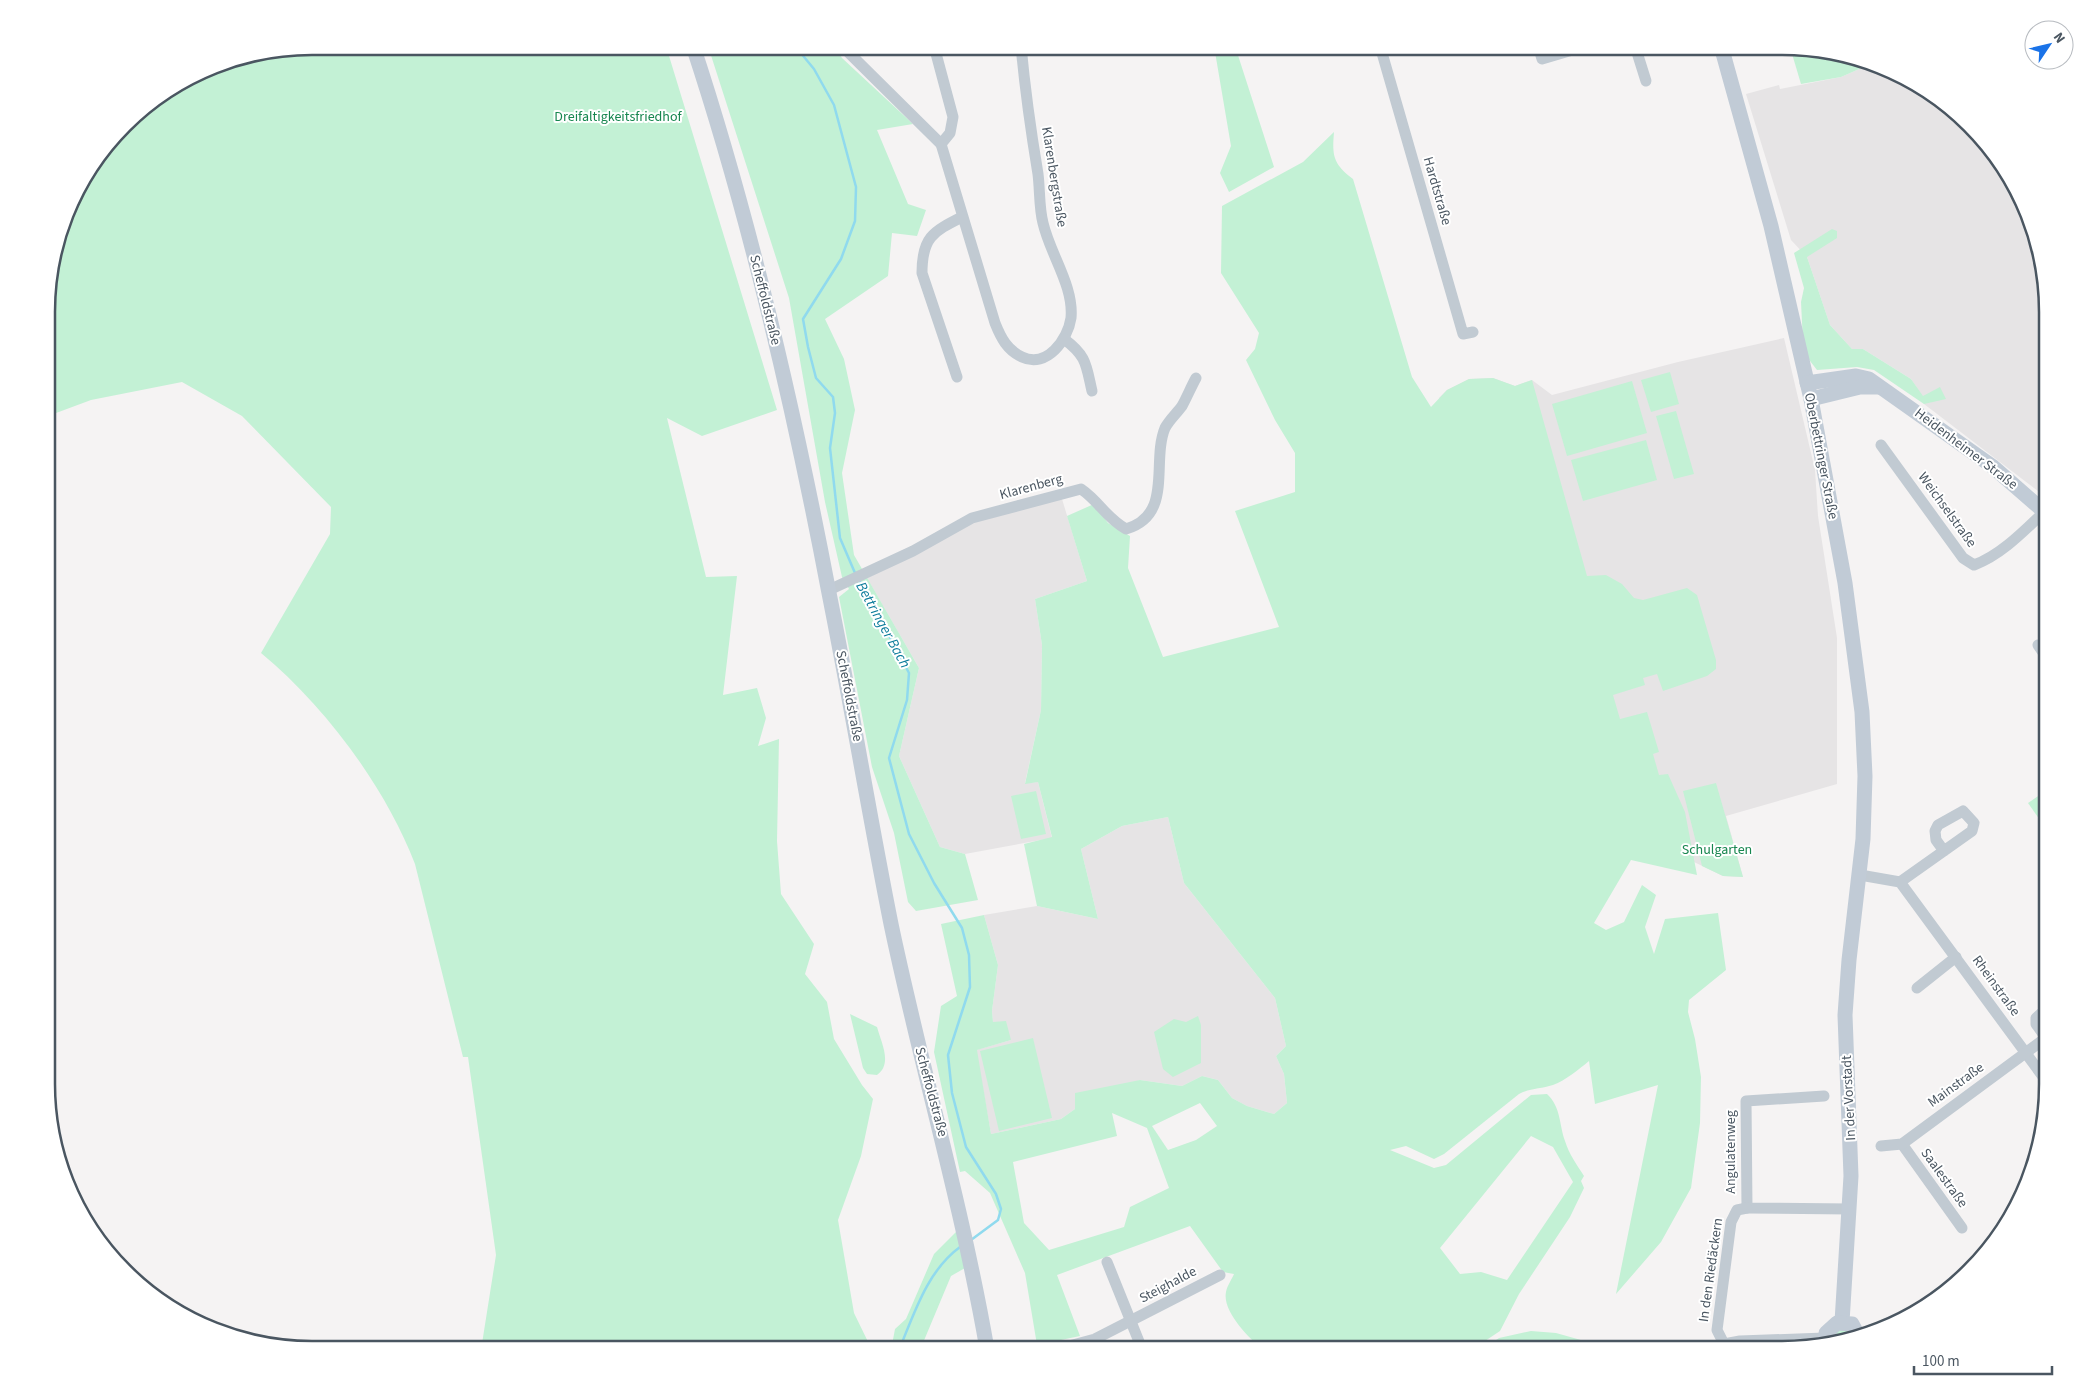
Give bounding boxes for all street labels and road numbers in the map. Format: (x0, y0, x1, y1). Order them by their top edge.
street label: Klarenbergstraße (1036, 125, 1072, 229)
street label: Hardtstraße (1418, 155, 1456, 228)
street label: Scheffoldstraße (744, 253, 786, 347)
street label: Oberbettringer Straße (1799, 391, 1843, 521)
street label: Heidenheimer Straße (1910, 404, 2022, 494)
street label: Weichselstraße (1913, 468, 1981, 552)
street label: Klarenberg (997, 469, 1065, 505)
street label: Scheffoldstraße (830, 649, 868, 743)
street label: Rheinstraße (1967, 952, 2025, 1020)
street label: Scheffoldstraße (909, 1045, 953, 1139)
street label: In der Vorstadt (1837, 1055, 1861, 1141)
street label: Mainstraße (1924, 1058, 1988, 1112)
street label: Angulatenweg (1721, 1110, 1741, 1194)
street label: Saalestraße (1916, 1144, 1972, 1212)
street label: In den Riedäckern (1694, 1217, 1728, 1323)
street label: Steighalde (1136, 1262, 1200, 1308)

